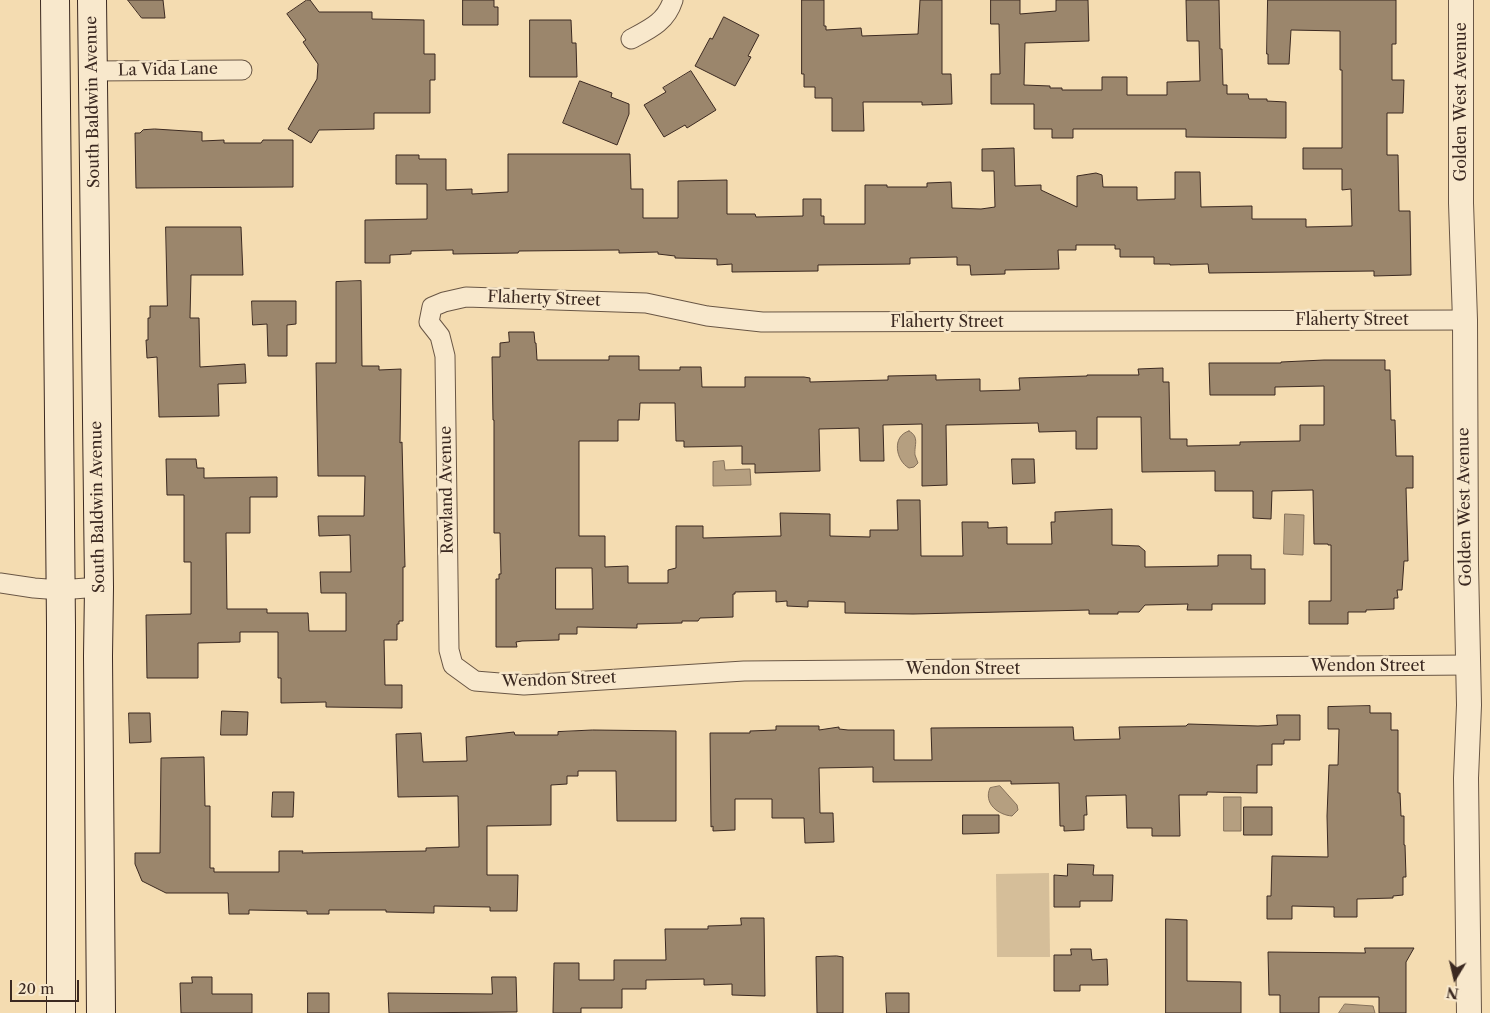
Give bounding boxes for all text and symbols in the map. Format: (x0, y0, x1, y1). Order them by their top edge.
street label: South Baldwin Avenue (82, 16, 104, 188)
street label: Golden West Avenue (1451, 22, 1471, 182)
street label: La Vida Lane (118, 60, 218, 80)
street label: Flaherty Street (487, 287, 601, 311)
street label: Flaherty Street (1295, 310, 1409, 330)
street label: Flaherty Street (890, 312, 1004, 332)
street label: South Baldwin Avenue (87, 421, 109, 593)
street label: Rowland Avenue (436, 426, 458, 554)
street label: Golden West Avenue (1454, 427, 1476, 587)
street label: Wendon Street (1311, 656, 1425, 676)
street label: Wendon Street (906, 659, 1020, 679)
street label: Wendon Street (502, 668, 616, 692)
north arrow (1430, 953, 1480, 1003)
scale bar (12, 970, 81, 1002)
text: 20 m (18, 979, 54, 998)
text: N (1445, 983, 1460, 1003)

